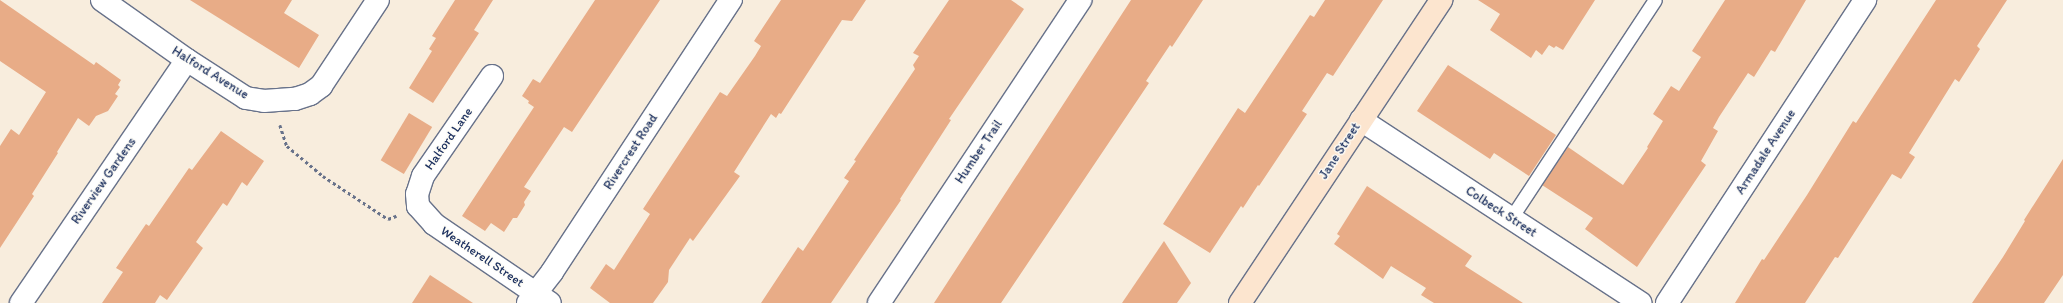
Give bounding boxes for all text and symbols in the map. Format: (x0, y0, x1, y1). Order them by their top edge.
street label: Halford Avenue (169, 43, 251, 103)
street label: Halford Lane (422, 105, 476, 173)
street label: Armadale Avenue (1733, 107, 1799, 197)
street label: Rivercrest Road (601, 111, 661, 193)
street label: Humber Trail (952, 117, 1006, 187)
street label: Jane Street (1316, 120, 1364, 182)
street label: Riverview Gardens (68, 134, 140, 228)
street label: Colbeck Street (1462, 183, 1540, 241)
street label: Weatherell Street (437, 223, 527, 291)

